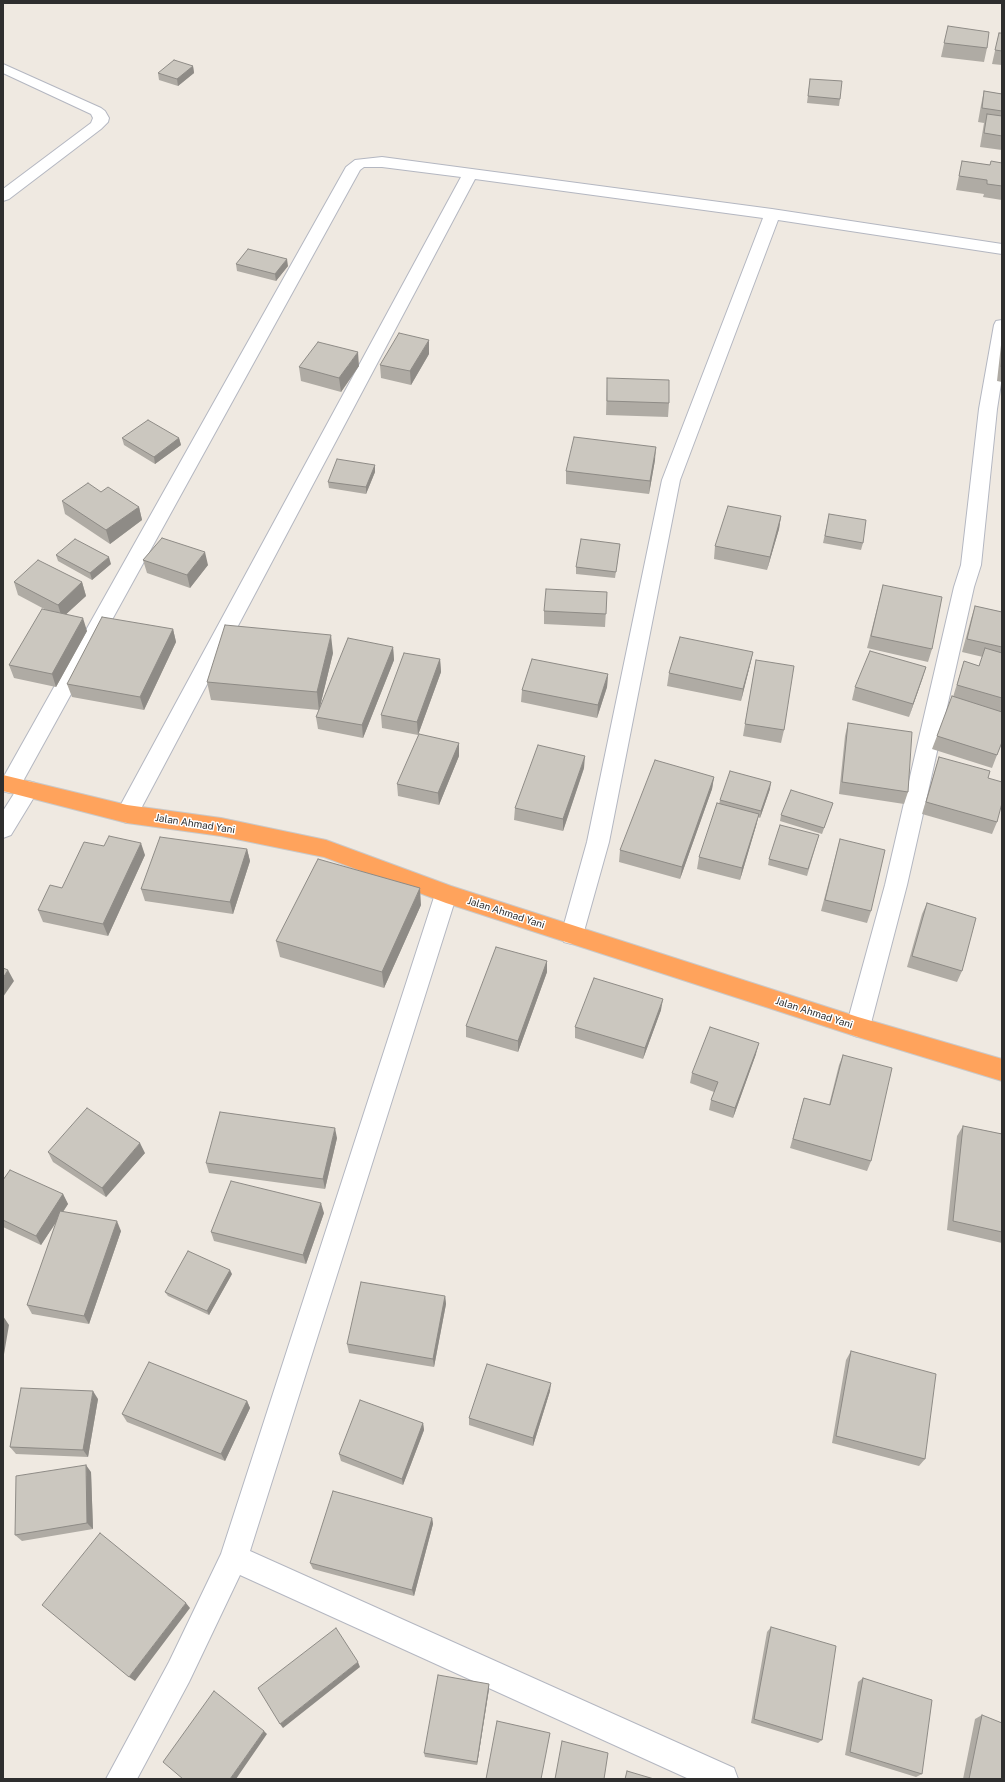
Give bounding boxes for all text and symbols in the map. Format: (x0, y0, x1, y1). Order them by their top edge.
street label: Jalan Ahmad Yani (154, 812, 236, 836)
street label: Jalan Ahmad Yani (466, 895, 546, 931)
street label: Jalan Ahmad Yani (774, 995, 854, 1031)

